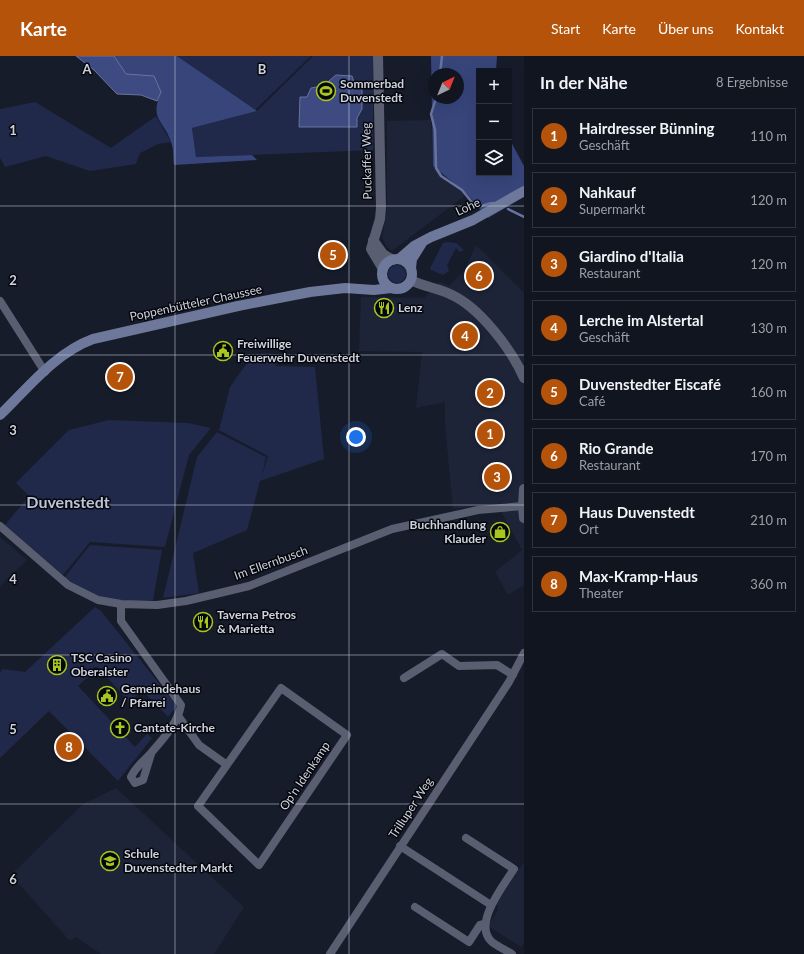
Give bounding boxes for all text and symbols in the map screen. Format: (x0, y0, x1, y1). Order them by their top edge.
text: Karte (20, 17, 67, 40)
text: Start (551, 20, 580, 37)
text: Karte (602, 20, 636, 37)
text: Über uns (658, 20, 713, 37)
text: Kontakt (735, 20, 784, 37)
text: A (81, 61, 92, 77)
text: B (258, 61, 267, 77)
north arrow (428, 68, 464, 104)
map controls (476, 68, 512, 176)
button: + (476, 68, 512, 104)
text: In der Nähe (540, 72, 628, 93)
text: 8 Ergebnisse (716, 74, 788, 90)
place label: Sommerbad Duvenstedt (340, 76, 404, 105)
sports icon: Sommerbad Duvenstedt (315, 80, 337, 102)
button: − (476, 104, 512, 140)
text: Hairdresser Bünning (579, 119, 715, 137)
text: 1 (9, 122, 17, 138)
street label: Puckaffer Weg (358, 122, 375, 200)
text: 1 (550, 128, 558, 144)
text: 110 m (750, 128, 787, 144)
text: Geschäft (579, 137, 630, 153)
button: layers (476, 140, 512, 176)
text: Nahkauf (579, 183, 636, 201)
text: 2 (550, 192, 558, 208)
text: 120 m (750, 192, 787, 208)
street label: Lohe (453, 194, 483, 219)
text: Supermarkt (579, 201, 645, 217)
pin: 5 (320, 240, 346, 270)
text: Giardino d'Italia (579, 247, 684, 265)
text: 3 (550, 256, 558, 272)
text: 120 m (750, 256, 787, 272)
pin: 6 (466, 261, 492, 291)
text: Restaurant (579, 265, 641, 281)
text: 2 (9, 272, 17, 288)
street label: Poppenbütteler Chaussee (128, 281, 263, 324)
restaurant icon: Lenz (373, 297, 395, 319)
place label: Lenz (398, 300, 423, 315)
text: Lerche im Alstertal (579, 311, 703, 329)
text: 4 (550, 320, 558, 336)
text: 130 m (750, 320, 787, 336)
pin: 4 (452, 321, 478, 351)
text: Geschäft (579, 329, 630, 345)
place label: Freiwillige Feuerwehr Duvenstedt (237, 336, 360, 365)
public building icon: Freiwillige Feuerwehr Duvenstedt (212, 340, 234, 362)
pin: 7 (107, 362, 133, 392)
text: Duvenstedter Eiscafé (579, 375, 721, 393)
pin: 2 (477, 378, 503, 408)
text: 5 (550, 384, 558, 400)
text: 160 m (750, 384, 787, 400)
text: Café (579, 393, 605, 409)
pin: 1 (477, 419, 503, 449)
text: 3 (9, 422, 17, 438)
your location (346, 427, 366, 447)
text: Rio Grande (579, 439, 653, 457)
text: 6 (550, 448, 558, 464)
text: 170 m (750, 448, 787, 464)
text: Restaurant (579, 457, 641, 473)
pin: 3 (484, 462, 510, 492)
district label: Duvenstedt (26, 492, 110, 511)
text: Haus Duvenstedt (579, 503, 695, 521)
text: 7 (550, 512, 558, 528)
text: 210 m (750, 512, 787, 528)
place label: Buchhandlung Klauder (410, 517, 487, 546)
shop icon: Buchhandlung Klauder (489, 521, 511, 543)
text: Ort (579, 521, 599, 537)
street label: Im Ellernbusch (232, 542, 310, 583)
text: Max-Kramp-Haus (579, 567, 698, 585)
text: 4 (9, 571, 17, 587)
text: 8 (550, 576, 558, 592)
text: 360 m (750, 576, 787, 592)
text: Theater (579, 585, 623, 601)
place label: Taverna Petros & Marietta (217, 607, 296, 636)
restaurant icon: Taverna Petros & Marietta (192, 611, 214, 633)
place label: TSC Casino Oberalster (71, 650, 132, 679)
building icon: TSC Casino Oberalster (46, 654, 68, 676)
place label: Gemeindehaus / Pfarrei (121, 681, 200, 710)
public building icon: Gemeindehaus / Pfarrei (96, 685, 118, 707)
church icon: Cantate-Kirche (109, 717, 131, 739)
place label: Cantate-Kirche (134, 720, 216, 735)
text: 5 (9, 721, 17, 737)
pin: 8 (56, 732, 82, 762)
street label: Op'n Idenkamp (276, 738, 333, 813)
street label: Trilluper Weg (385, 774, 436, 841)
place label: Schule Duvenstedter Markt (124, 846, 233, 875)
school or university icon: Schule Duvenstedter Markt (99, 850, 121, 872)
text: 6 (9, 871, 17, 887)

